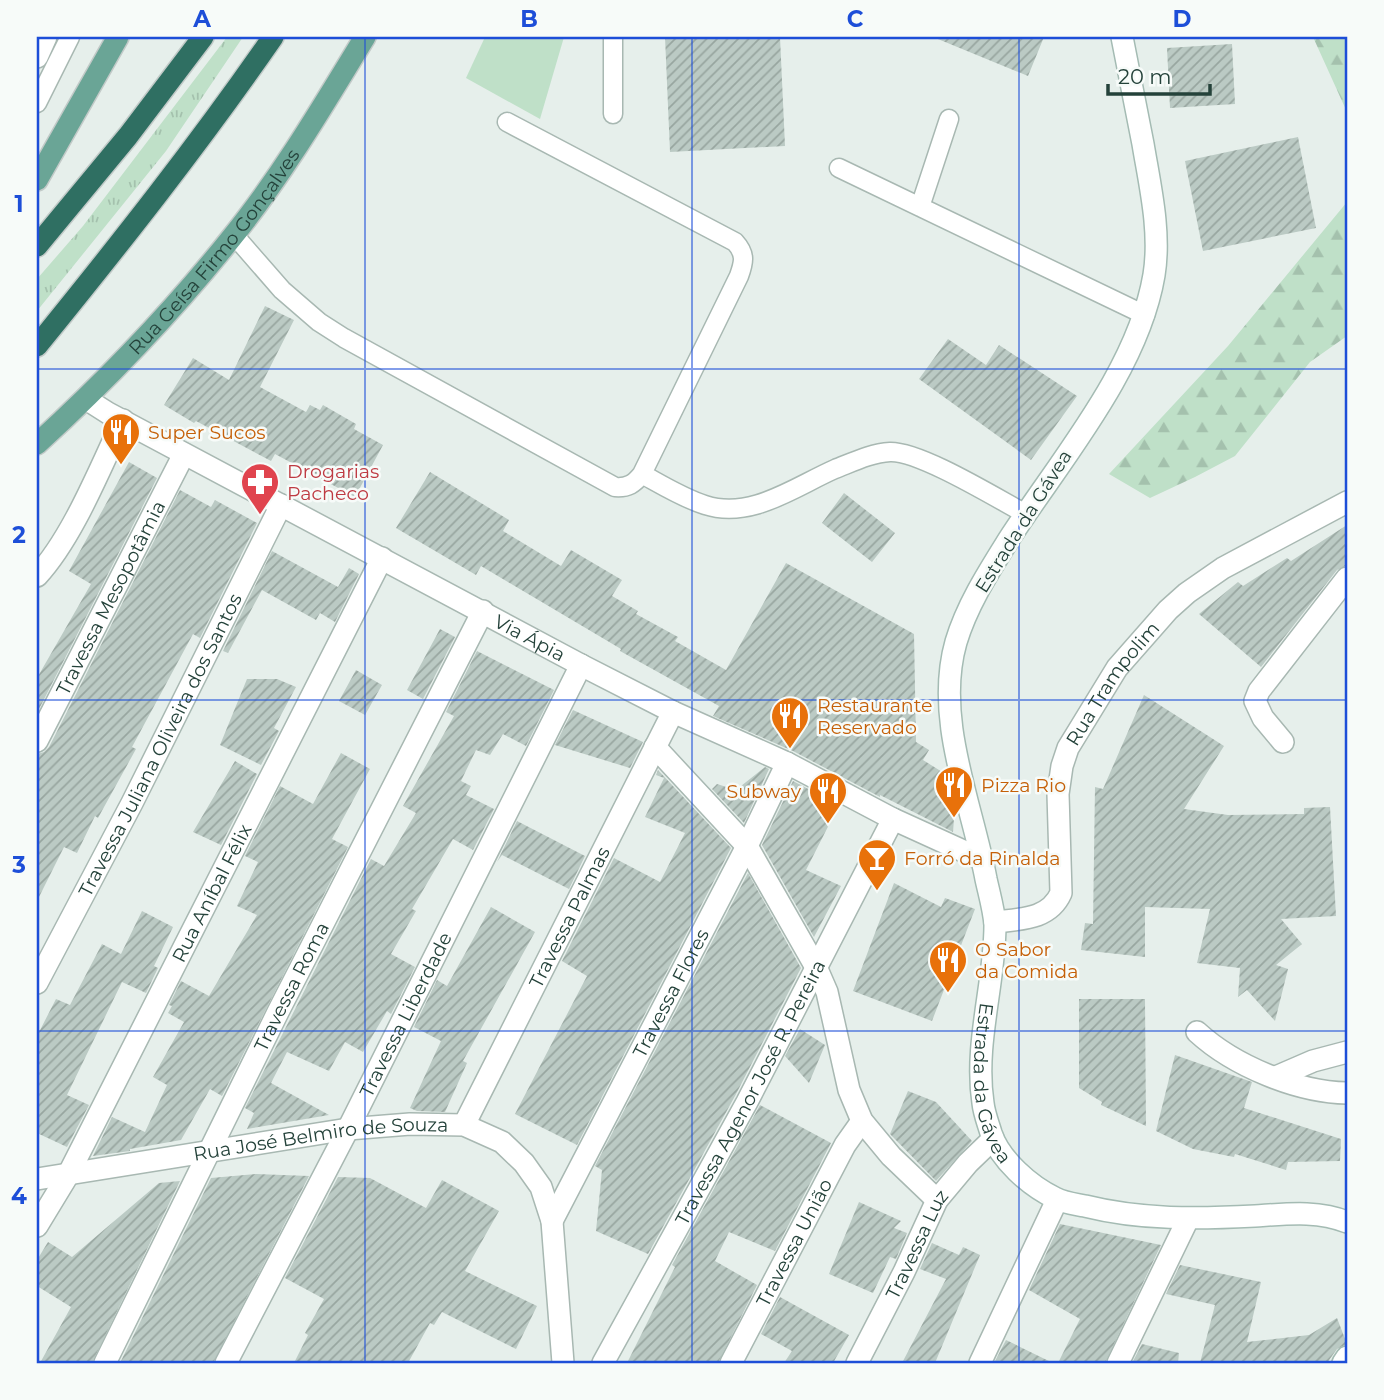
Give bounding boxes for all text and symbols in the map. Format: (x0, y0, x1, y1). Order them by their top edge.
text: A (192, 5, 211, 33)
text: B (520, 5, 538, 33)
text: C (847, 5, 864, 33)
text: D (1173, 5, 1192, 33)
scale bar (1108, 52, 1209, 96)
text: 20 m (1118, 64, 1172, 89)
street label: Rua Geísa Firmo Gonçalves (124, 145, 304, 360)
text: 1 (14, 190, 24, 218)
restaurant icon: Super Sucos (100, 411, 142, 466)
place label: Super Sucos (148, 421, 266, 444)
street label: Estrada da Gávea (970, 446, 1077, 597)
place label: Drogarias Pacheco (287, 460, 379, 505)
pharmacy icon: Drogarias Pacheco (239, 461, 281, 516)
street label: Travessa Mesopotâmia (51, 497, 170, 699)
text: 2 (12, 521, 26, 549)
street label: Travessa Juliana Oliveira dos Santos (74, 590, 247, 901)
street label: Via Ápia (490, 610, 569, 666)
street label: Rua Trampolim (1061, 617, 1164, 750)
place label: Restaurante Reservado (817, 694, 933, 739)
restaurant icon: Restaurante Reservado (769, 695, 811, 750)
restaurant icon: Pizza Rio (933, 764, 975, 819)
restaurant icon: Subway (807, 770, 849, 825)
place label: Pizza Rio (981, 774, 1066, 797)
place label: Subway (726, 780, 802, 803)
street label: Rua Aníbal Félix (167, 820, 257, 966)
bar icon: Forró da Rinalda (856, 837, 898, 892)
street label: Travessa Palmas (524, 843, 615, 992)
place label: Forró da Rinalda (904, 847, 1061, 870)
text: 3 (11, 851, 26, 879)
street label: Travessa Roma (249, 918, 334, 1055)
street label: Travessa Flores (628, 925, 714, 1062)
street label: Travessa Liberdade (355, 929, 457, 1101)
place label: O Sabor da Comida (975, 938, 1078, 983)
restaurant icon: O Sabor da Comida (927, 939, 969, 994)
street label: Travessa Agenor José R. Pereira (670, 956, 830, 1229)
street label: Estrada da Gávea (969, 1001, 1016, 1168)
street label: Rua José Belmiro de Souza (192, 1113, 449, 1166)
street label: Travessa União (752, 1175, 837, 1311)
text: 4 (11, 1182, 27, 1210)
street label: Travessa Luz (881, 1185, 953, 1303)

